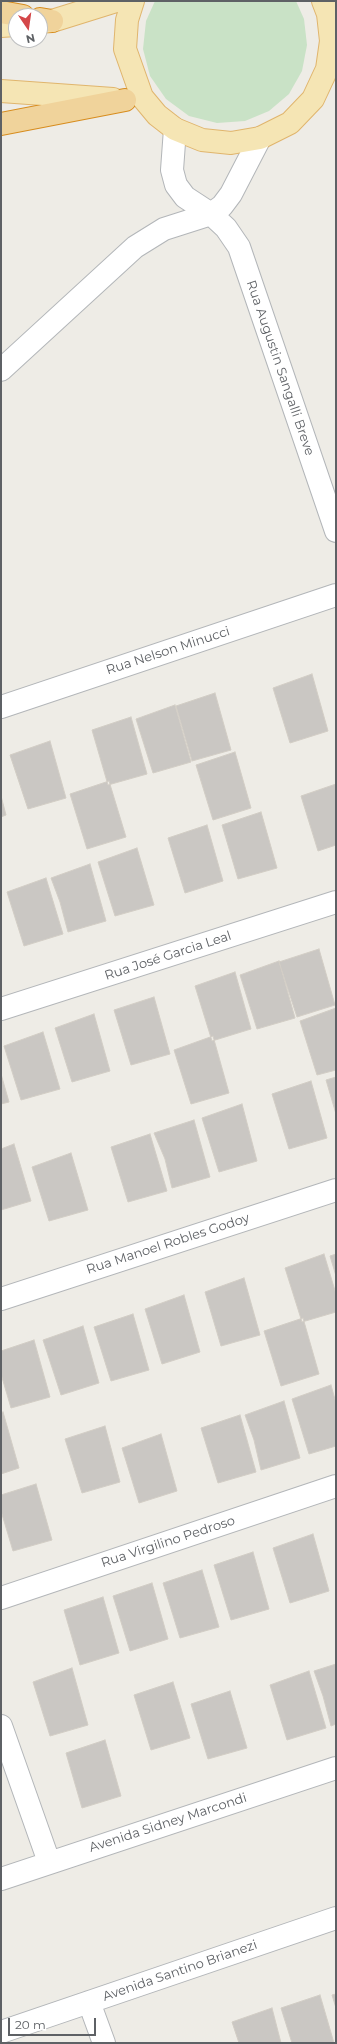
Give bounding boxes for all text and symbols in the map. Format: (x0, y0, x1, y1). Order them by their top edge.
north arrow (8, 8, 48, 48)
text: N (25, 31, 36, 47)
street label: Rua Augustin Sangalli Breve (243, 278, 317, 458)
street label: Rua Nelson Minucci (104, 624, 232, 678)
street label: Rua José Garcia Leal (103, 928, 233, 984)
street label: Rua Manoel Robles Godoy (85, 1210, 251, 1278)
street label: Rua Virgilino Pedroso (99, 1513, 237, 1571)
street label: Avenida Sidney Marcondi (87, 1790, 249, 1856)
street label: Avenida Santino Brianezi (101, 1937, 259, 2005)
scale bar (10, 2010, 98, 2036)
text: 20 m (15, 2017, 46, 2032)

